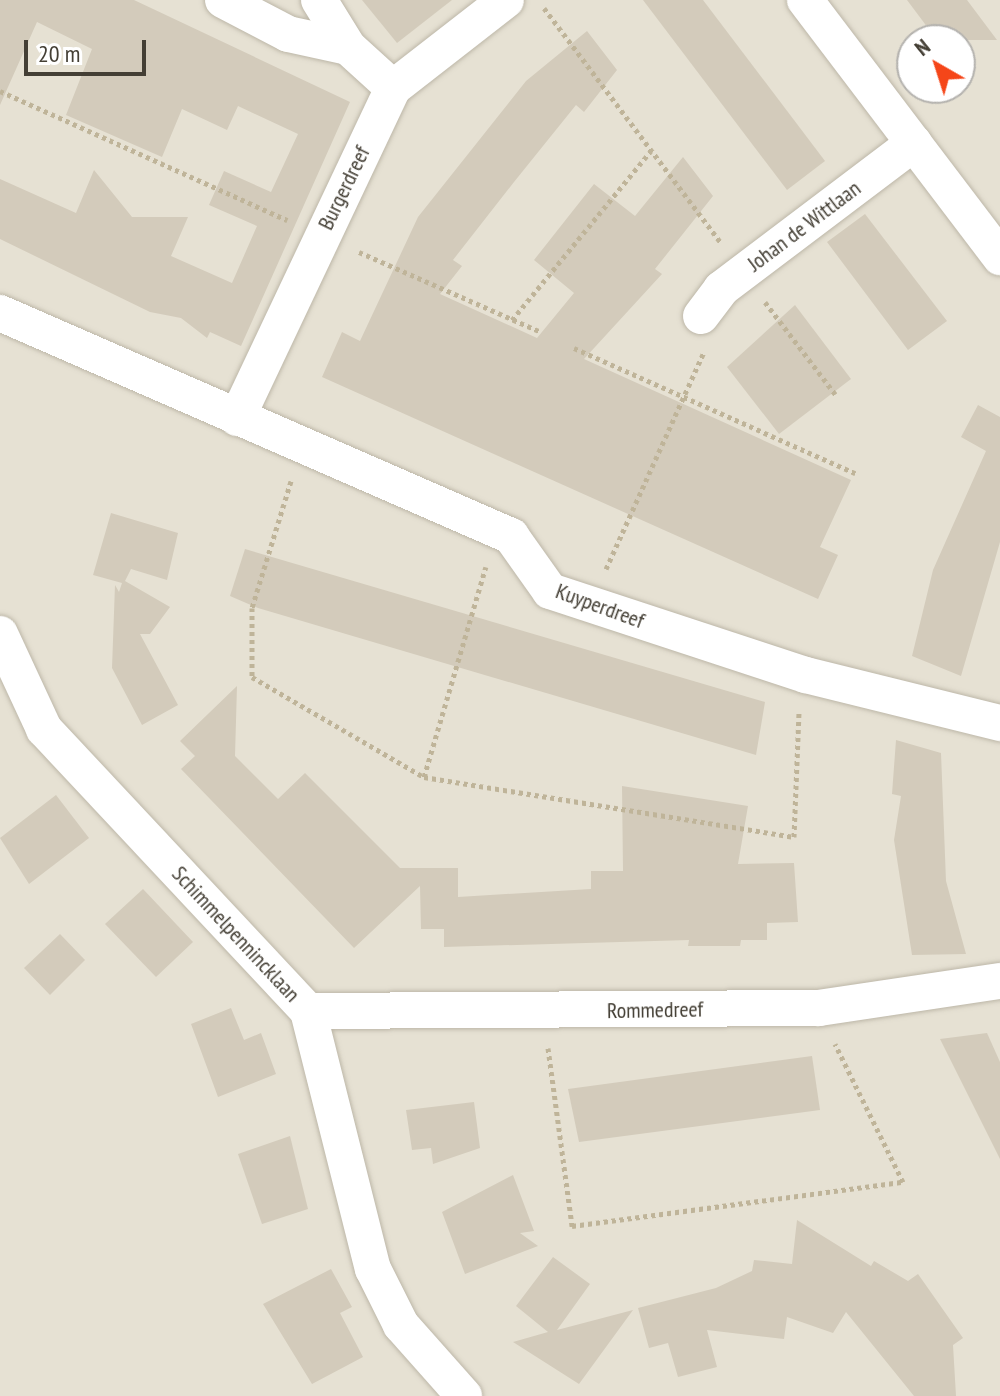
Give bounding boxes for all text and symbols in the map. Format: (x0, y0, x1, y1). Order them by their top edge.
scale bar (28, 24, 150, 74)
north arrow (896, 24, 976, 104)
text: N (909, 32, 936, 62)
text: 20 m (38, 38, 80, 69)
street label: Burgerdreef (312, 142, 376, 234)
street label: Johan de Wittlaan (742, 175, 866, 277)
street label: Kuyperdreef (552, 578, 648, 634)
street label: Schimmelpennincklaan (166, 861, 306, 1007)
street label: Rommedreef (607, 996, 703, 1024)

